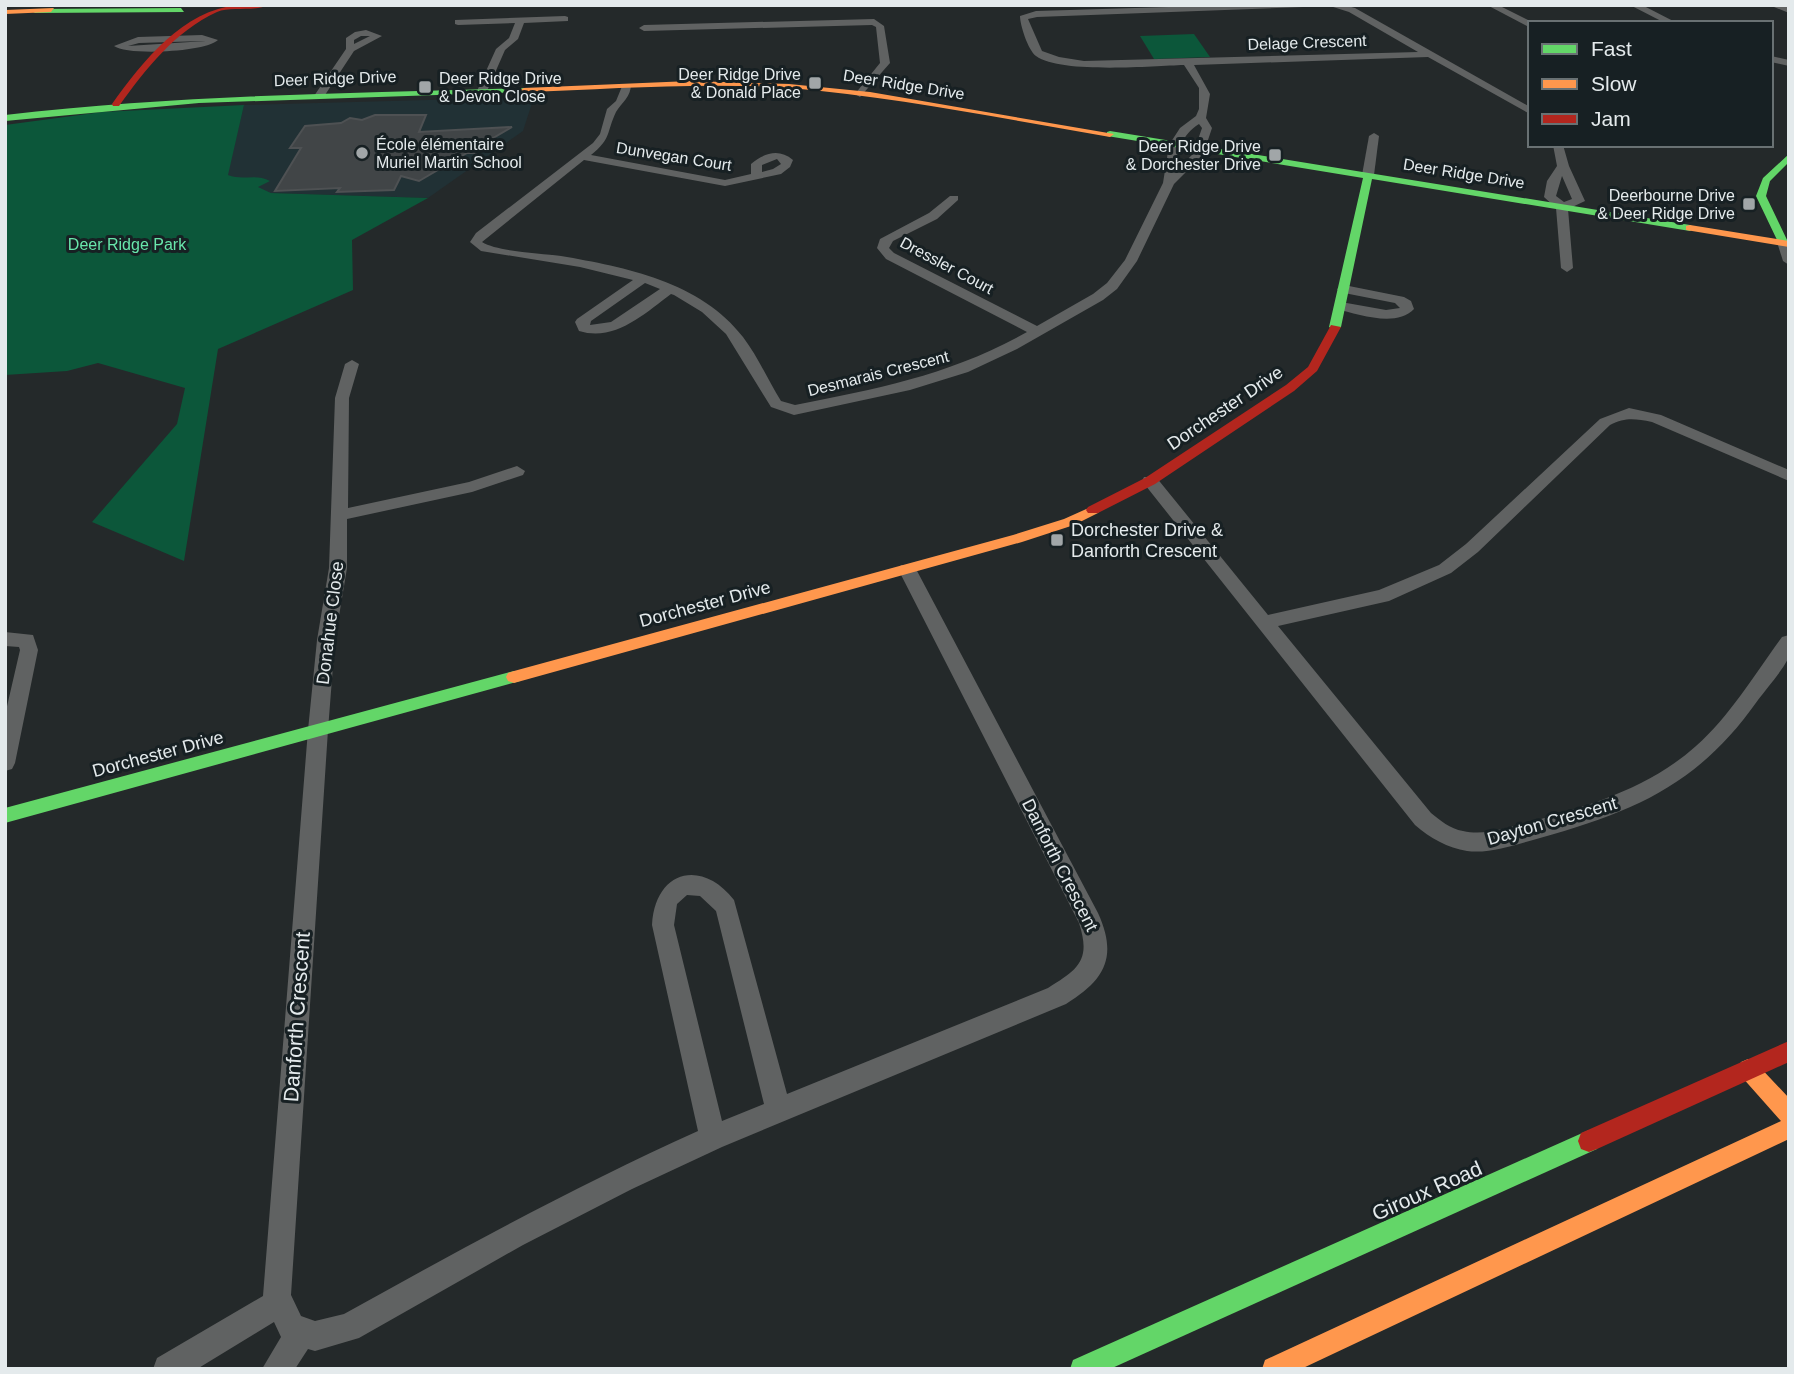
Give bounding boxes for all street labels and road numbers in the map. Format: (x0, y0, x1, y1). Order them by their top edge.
street label: Delage Crescent (1247, 32, 1367, 53)
street label: Deer Ridge Drive (842, 66, 966, 103)
street label: Deer Ridge Drive (273, 68, 397, 89)
street label: Dunvegan Court (615, 139, 733, 174)
street label: Deer Ridge Drive (1402, 155, 1526, 192)
street label: Dressler Court (897, 234, 997, 297)
street label: Desmarais Crescent (806, 348, 951, 399)
street label: Dorchester Drive (1163, 362, 1287, 454)
street label: Donahue Close (313, 560, 347, 686)
street label: Dorchester Drive (637, 577, 773, 631)
street label: Dorchester Drive (90, 727, 226, 781)
street label: Dayton Crescent (1485, 793, 1619, 849)
street label: Danforth Crescent (1018, 795, 1102, 935)
street label: Danforth Crescent (279, 931, 314, 1103)
street label: Giroux Road (1368, 1156, 1485, 1225)

